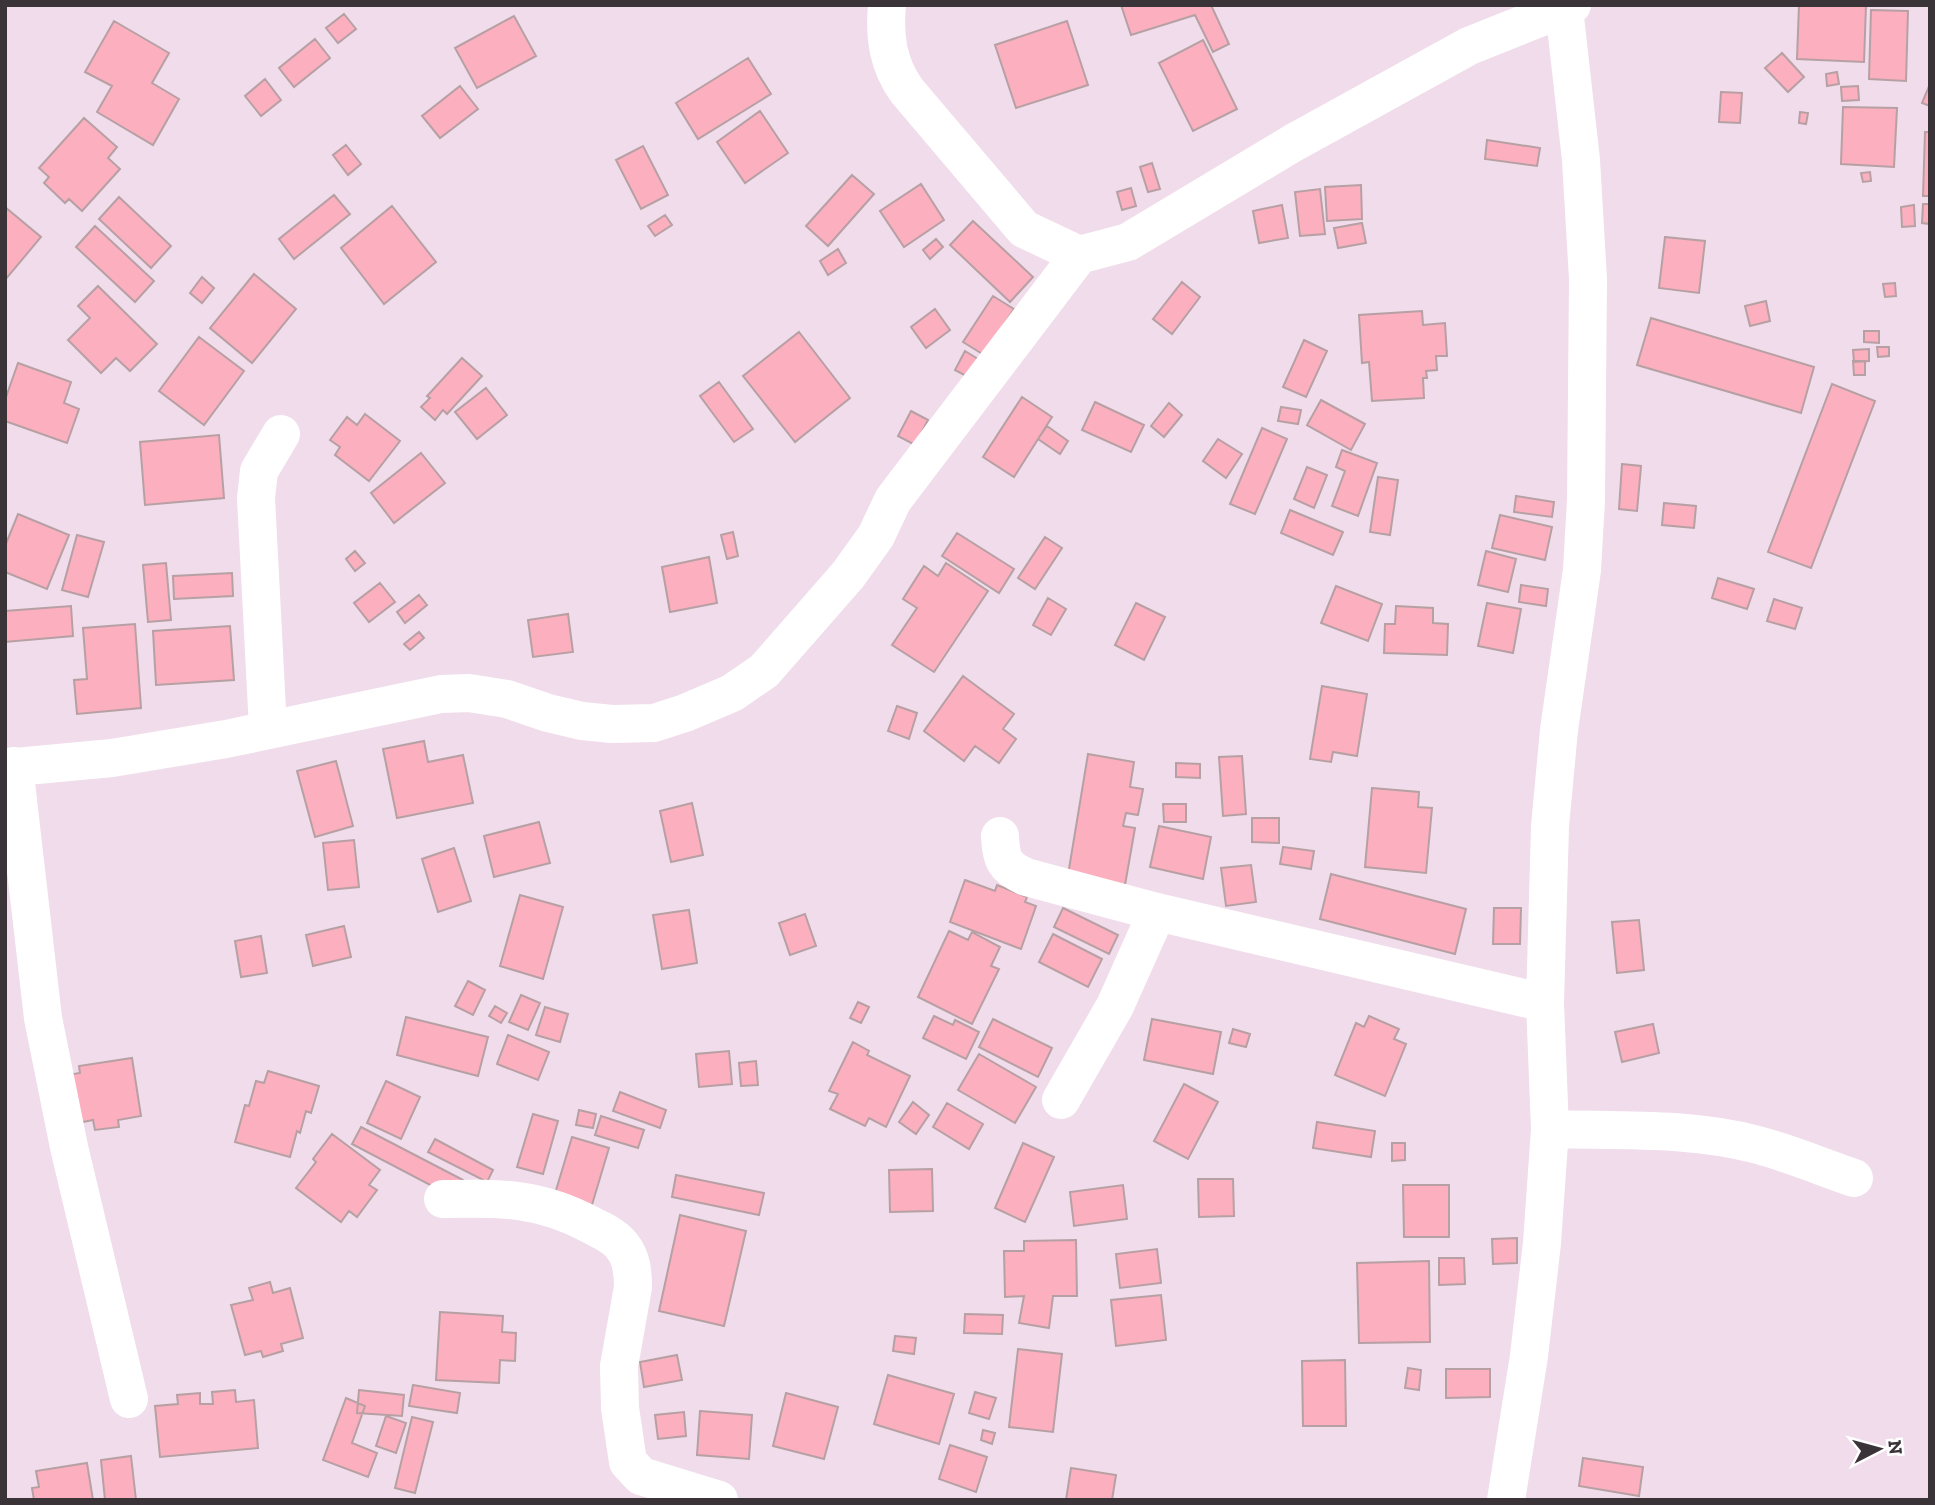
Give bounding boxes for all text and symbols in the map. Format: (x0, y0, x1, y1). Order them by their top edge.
north arrow (1844, 1414, 1914, 1484)
text: N (1883, 1439, 1908, 1456)

